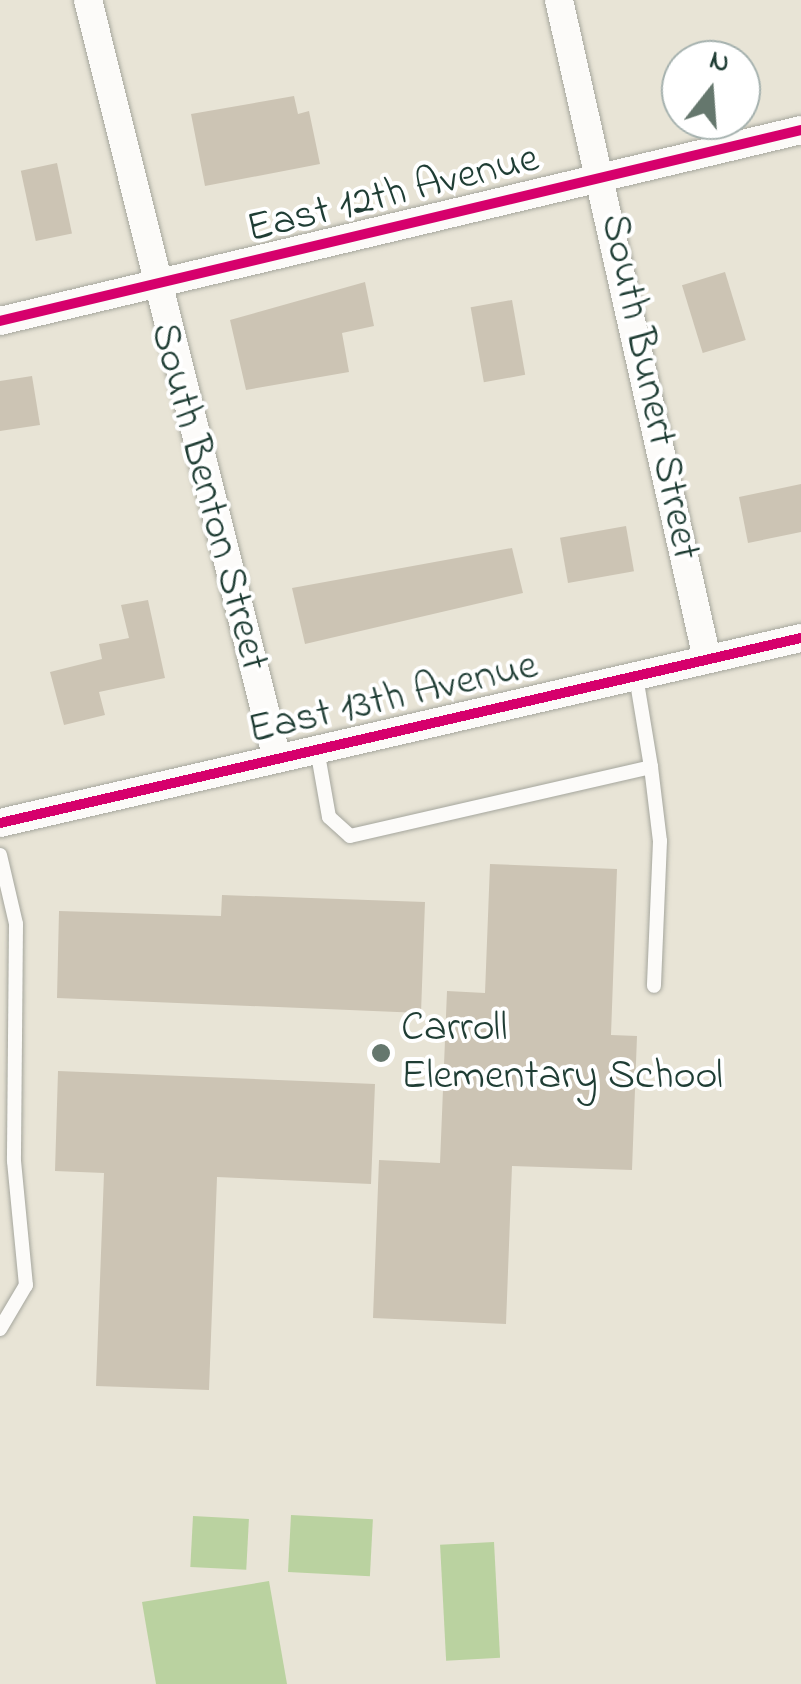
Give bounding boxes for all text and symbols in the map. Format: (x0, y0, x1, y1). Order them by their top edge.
north arrow (661, 40, 761, 140)
text: N (704, 40, 734, 85)
street label: East 12th Avenue (242, 134, 544, 256)
street label: South Bunert Street (588, 209, 710, 565)
street label: South Benton Street (137, 318, 279, 676)
street label: East 13th Avenue (244, 641, 542, 757)
place label: Carroll Elementary School (401, 1004, 723, 1102)
marker: Carroll Elementary School (370, 1042, 392, 1064)

